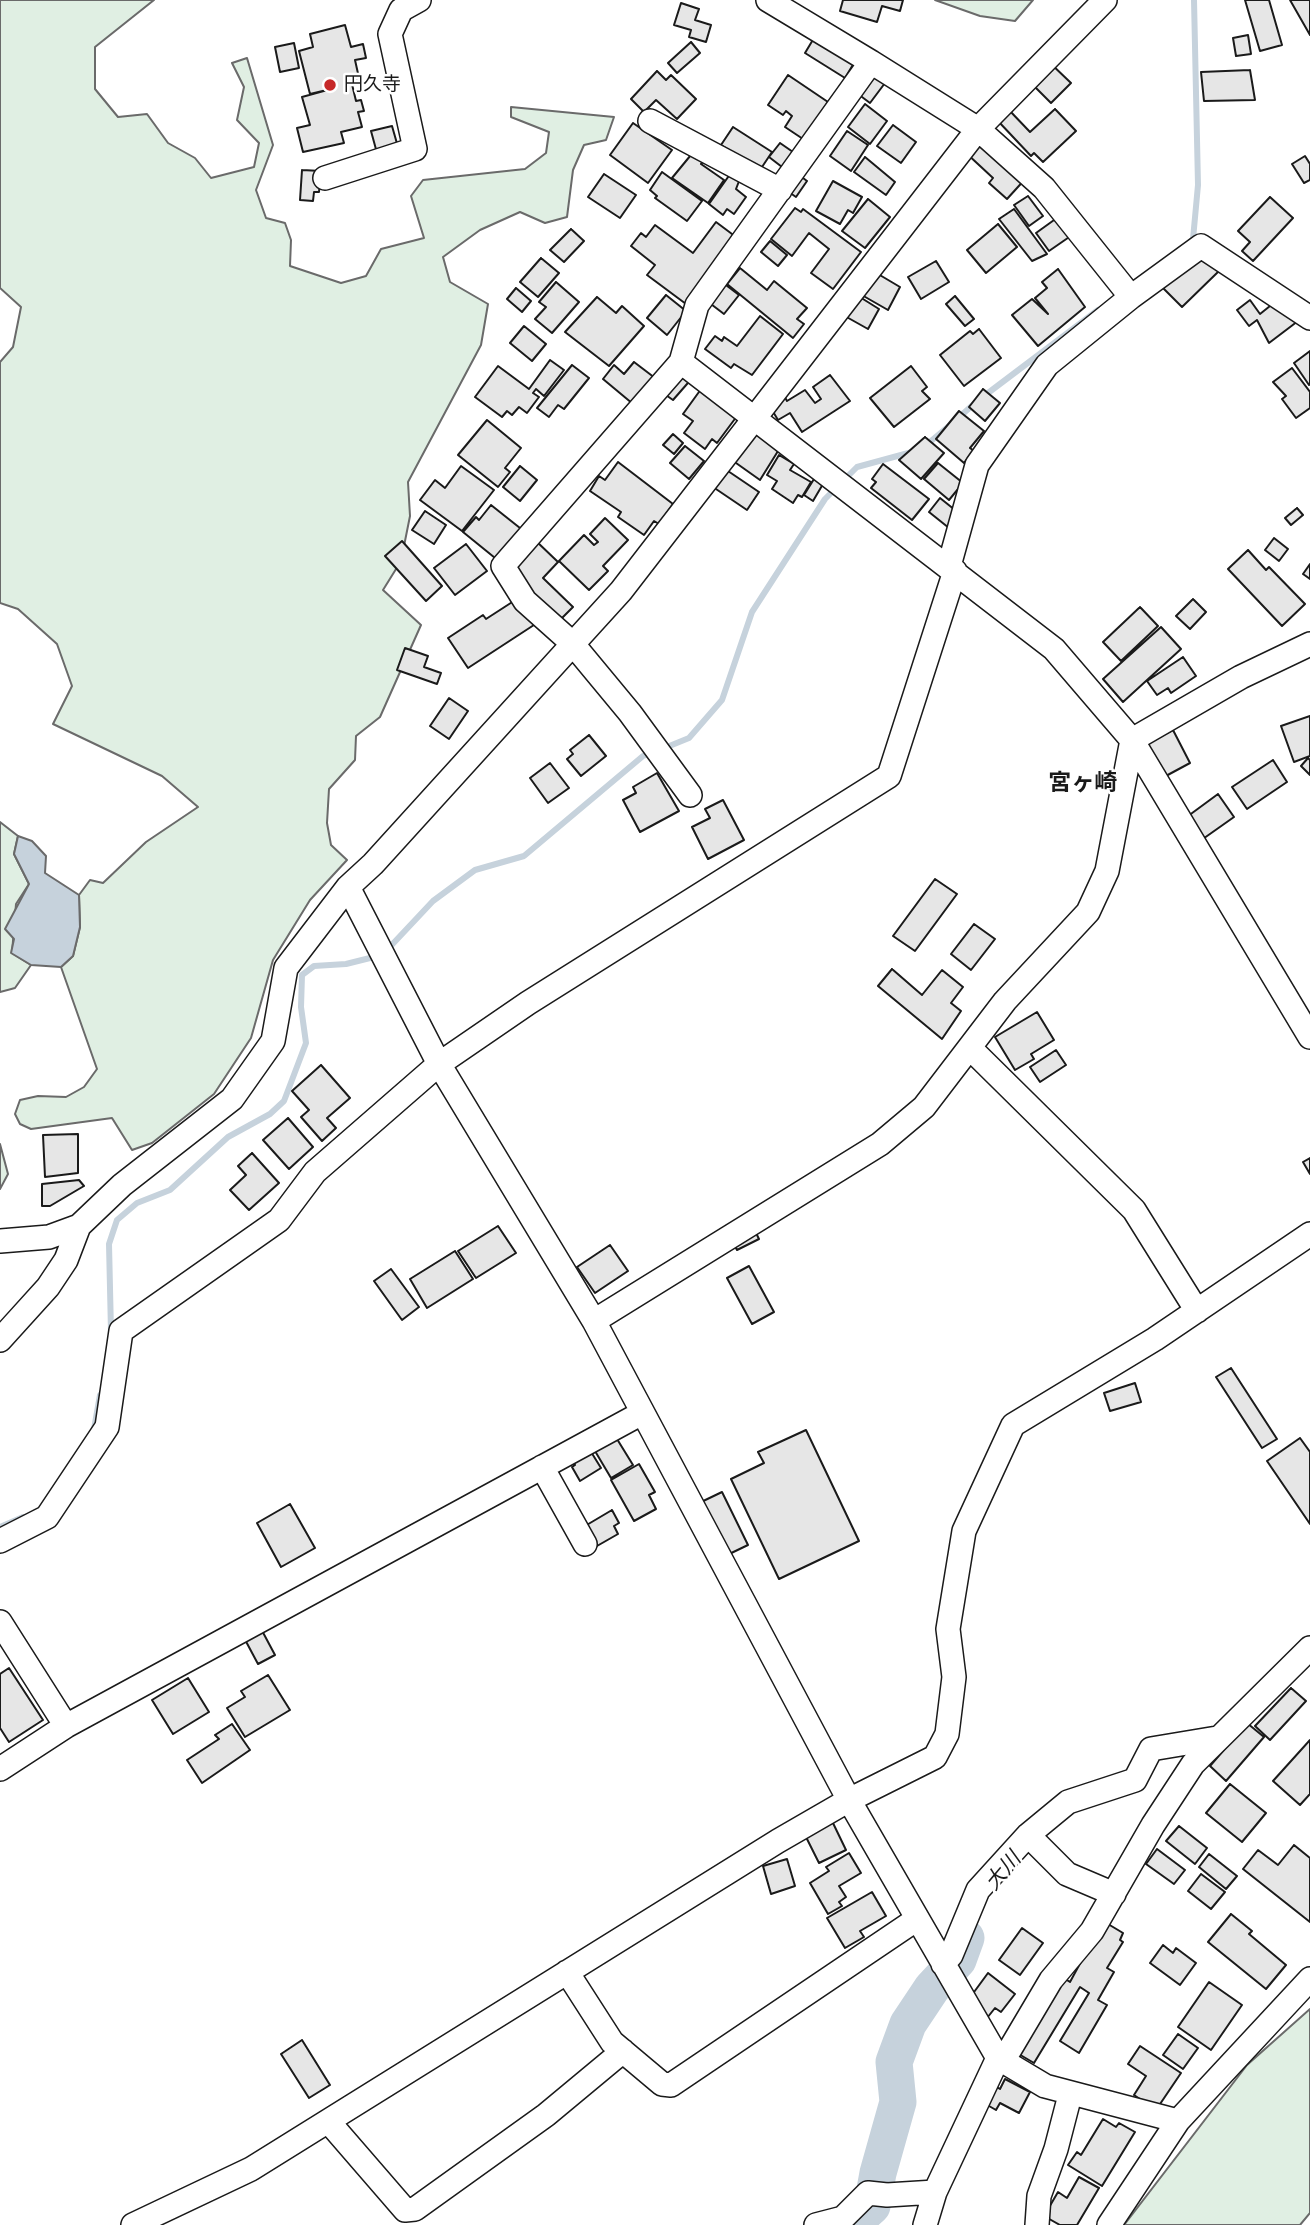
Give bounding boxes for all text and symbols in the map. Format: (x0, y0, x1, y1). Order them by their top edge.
place label: 円久寺 (344, 74, 401, 96)
marker: 円久寺 (322, 77, 338, 93)
district label: 宮ヶ崎 (1049, 770, 1117, 798)
water label: 大川 (981, 1848, 1027, 1896)

